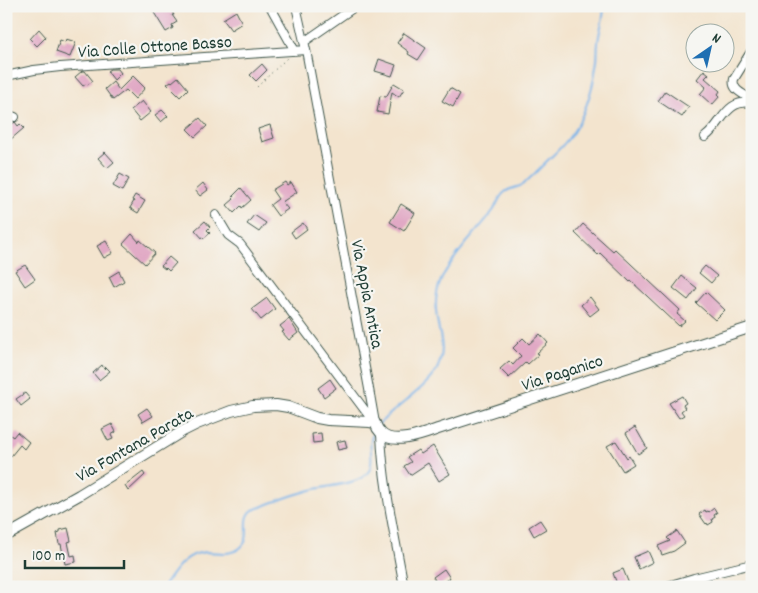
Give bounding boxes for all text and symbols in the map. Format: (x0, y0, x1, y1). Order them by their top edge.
north arrow (686, 22, 736, 72)
text: N (708, 29, 725, 49)
street label: Via Colle Ottone Basso (77, 31, 233, 66)
street label: Via Appia Antica (343, 238, 388, 352)
street label: Via Paganico (519, 349, 607, 399)
street label: Via Fontana Parata (72, 402, 199, 490)
scale bar (25, 538, 124, 570)
text: 100 m (32, 546, 65, 568)

